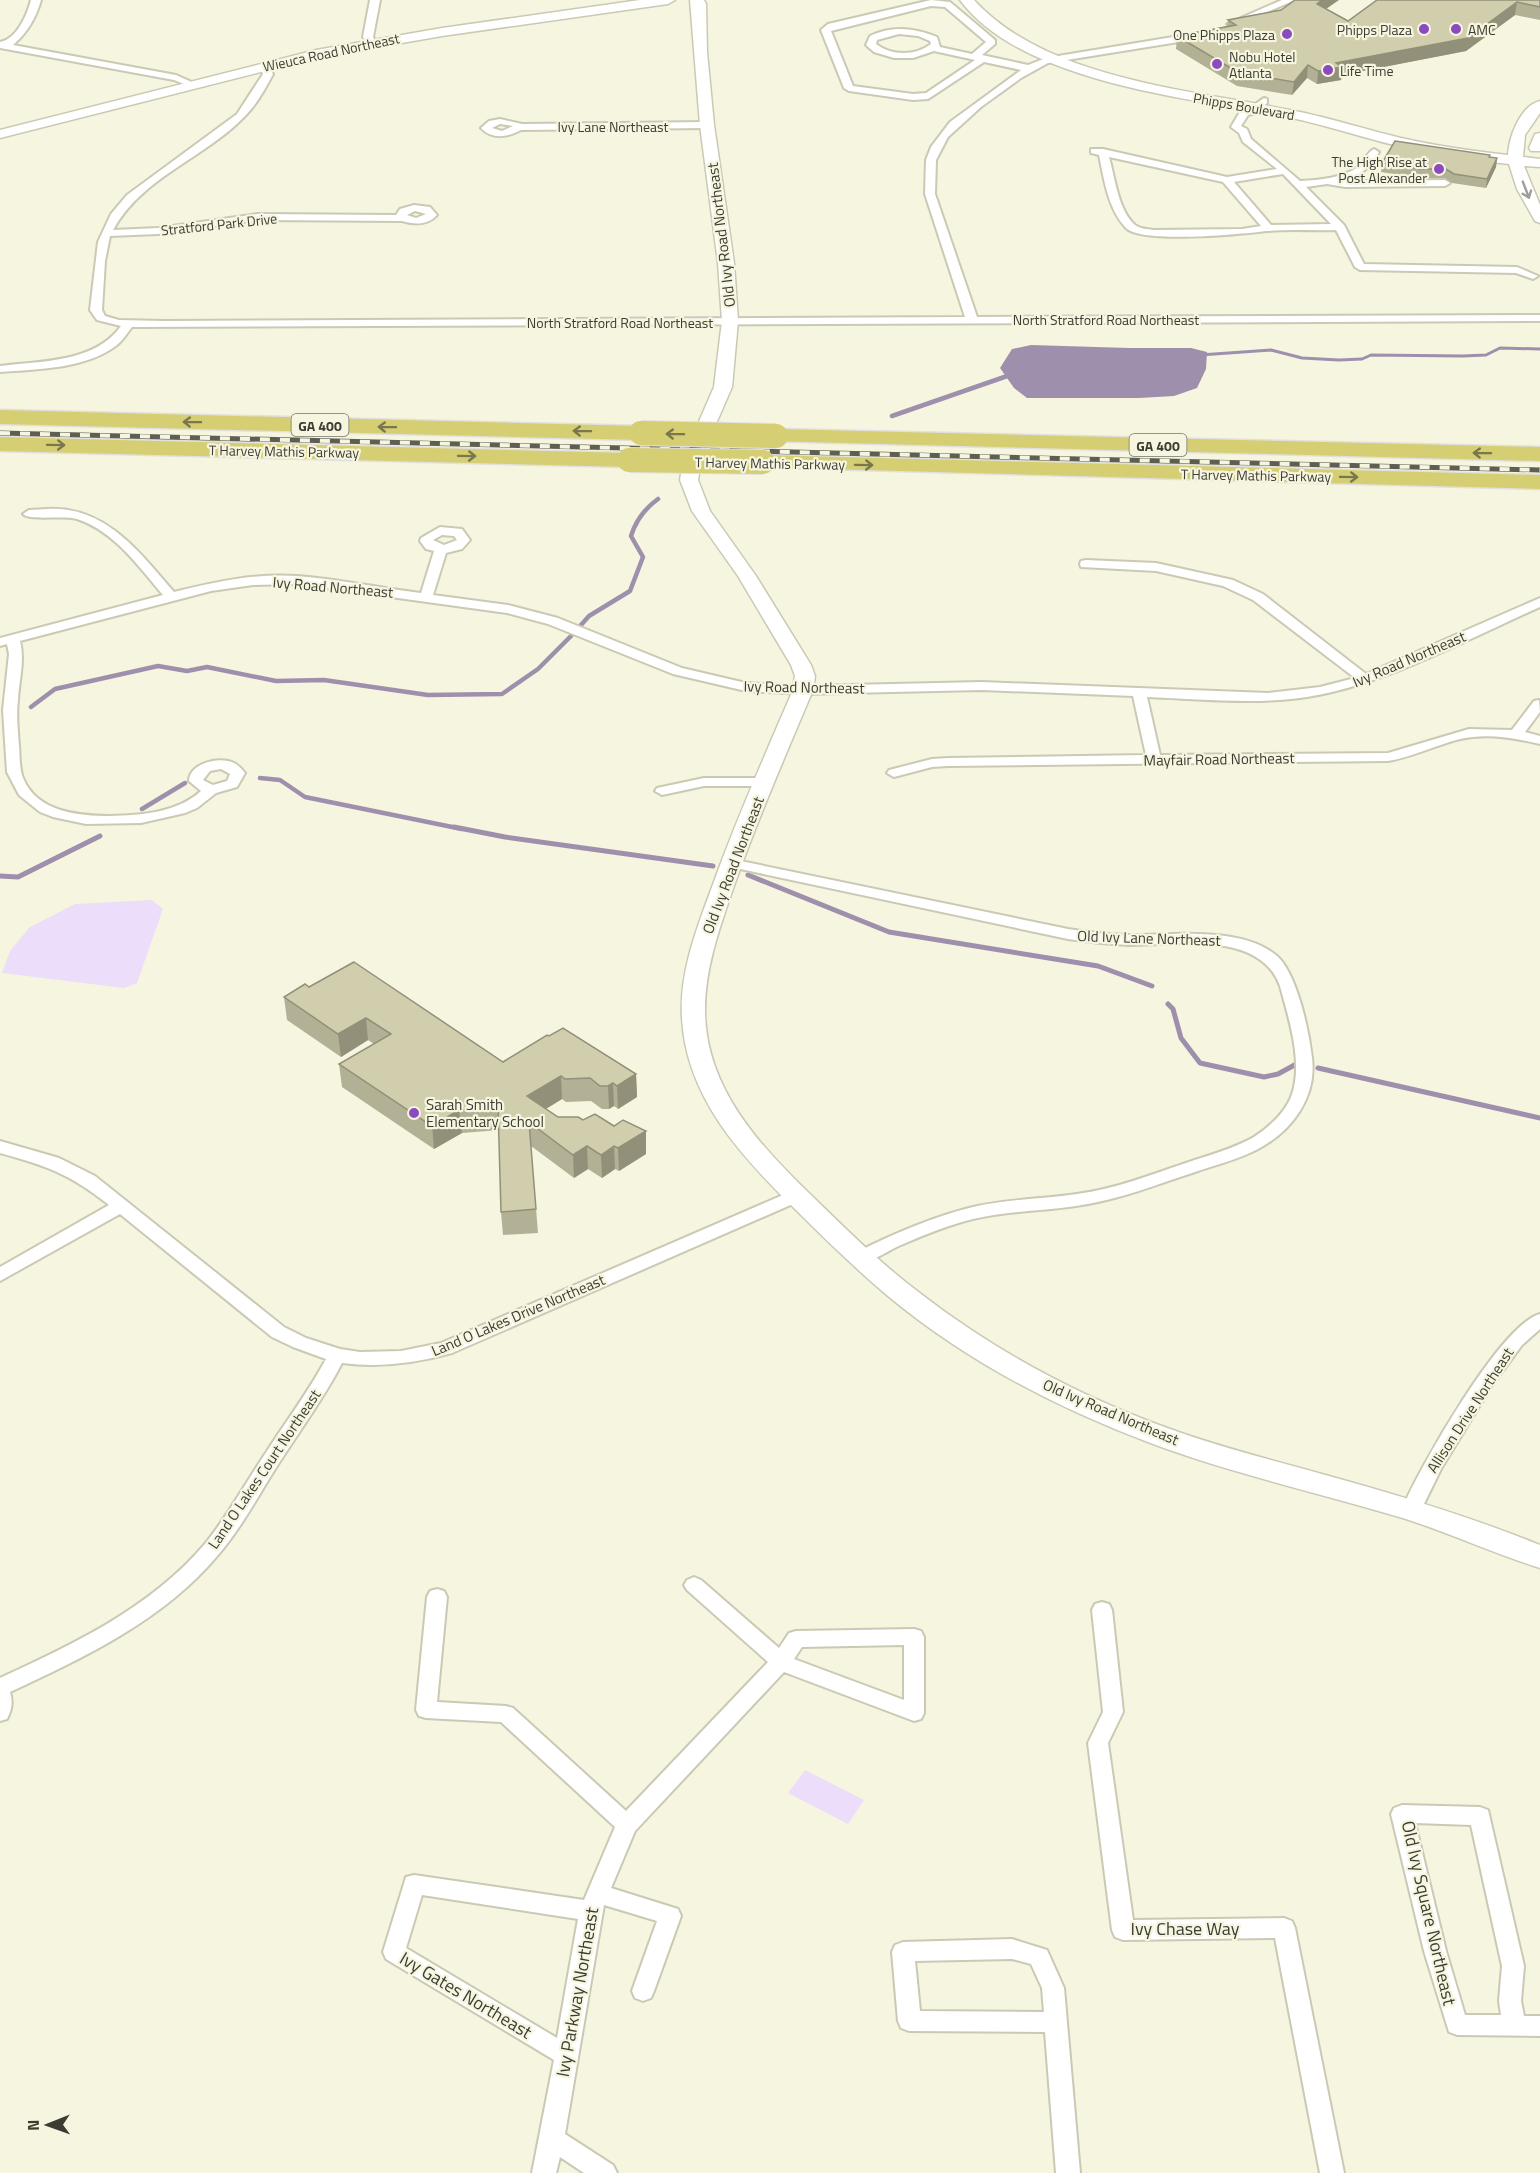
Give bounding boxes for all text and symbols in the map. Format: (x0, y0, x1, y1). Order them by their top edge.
place label: Phipps Plaza (1337, 19, 1412, 40)
place label: AMC (1468, 19, 1496, 40)
marker: Phipps Plaza (1417, 22, 1431, 36)
marker: AMC (1449, 22, 1463, 36)
place label: One Phipps Plaza (1173, 24, 1275, 45)
street label: Wieuca Road Northeast (261, 27, 401, 77)
marker: One Phipps Plaza (1280, 27, 1294, 41)
place label: Nobu Hotel Atlanta (1229, 46, 1296, 83)
marker: Nobu Hotel Atlanta (1210, 57, 1224, 71)
place label: Life Time (1340, 60, 1394, 81)
marker: Life Time (1321, 63, 1335, 77)
street label: Phipps Boulevard (1192, 87, 1296, 125)
street label: Ivy Lane Northeast (558, 116, 669, 137)
place label: The High Rise at Post Alexander (1331, 151, 1427, 188)
street label: Old Ivy Road Northeast (701, 161, 741, 309)
marker: The High Rise at Post Alexander (1432, 162, 1446, 176)
one-way arrow (1521, 180, 1532, 199)
street label: Stratford Park Drive (160, 207, 278, 241)
street label: North Stratford Road Northeast (1013, 309, 1199, 330)
street label: North Stratford Road Northeast (527, 312, 713, 333)
road number: GA 400 (292, 414, 348, 436)
one-way arrow (183, 416, 203, 428)
one-way arrow (378, 421, 398, 432)
one-way arrow (573, 426, 593, 437)
one-way arrow (666, 428, 686, 439)
road number: GA 400 (1130, 434, 1186, 456)
street label: T Harvey Mathis Parkway (209, 439, 359, 463)
one-way arrow (46, 440, 66, 451)
one-way arrow (1472, 448, 1492, 459)
one-way arrow (456, 450, 476, 461)
street label: T Harvey Mathis Parkway (695, 451, 845, 475)
one-way arrow (853, 459, 873, 470)
street label: T Harvey Mathis Parkway (1181, 463, 1331, 487)
one-way arrow (1339, 471, 1359, 483)
street label: Ivy Road Northeast (272, 570, 395, 604)
street label: Ivy Road Northeast (1349, 624, 1470, 693)
street label: Ivy Road Northeast (743, 674, 865, 700)
street label: Mayfair Road Northeast (1143, 746, 1295, 772)
street label: Old Ivy Road Northeast (696, 792, 770, 937)
street label: Old Ivy Lane Northeast (1077, 924, 1222, 952)
place label: Sarah Smith Elementary School (426, 1093, 544, 1133)
marker: Sarah Smith Elementary School (407, 1106, 421, 1120)
street label: Land O Lakes Drive Northeast (428, 1268, 609, 1362)
street label: Allison Drive Northeast (1421, 1342, 1520, 1477)
street label: Old Ivy Road Northeast (1039, 1373, 1183, 1451)
street label: Land O Lakes Court Northeast (202, 1384, 327, 1553)
street label: Old Ivy Square Northeast (1395, 1818, 1464, 2009)
street label: Ivy Parkway Northeast (549, 1904, 605, 2079)
street label: Ivy Chase Way (1131, 1915, 1240, 1942)
street label: Ivy Gates Northeast (395, 1945, 538, 2046)
north arrow (18, 2095, 78, 2155)
text: N (21, 2120, 45, 2131)

